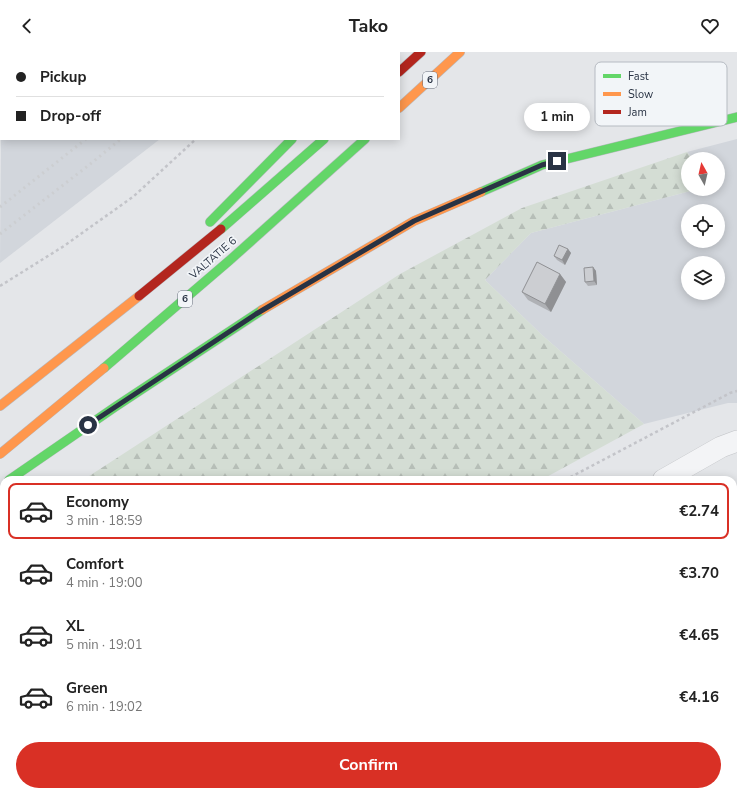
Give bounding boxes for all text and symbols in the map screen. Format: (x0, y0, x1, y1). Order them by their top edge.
text: Tako (349, 14, 388, 38)
icon: back (16, 15, 38, 37)
icon: heart (699, 15, 721, 37)
legend (595, 62, 727, 126)
text: Pickup (40, 67, 86, 87)
text: Fast (628, 69, 649, 84)
road number: 6 (423, 72, 437, 88)
text: Slow (628, 87, 653, 102)
callout: 1 min (524, 103, 590, 131)
text: Jam (627, 105, 647, 120)
text: Drop-off (40, 106, 101, 126)
text: 1 min (540, 108, 574, 126)
route end (548, 152, 566, 170)
north arrow (681, 152, 725, 196)
map controls (681, 152, 725, 300)
button: locate (681, 204, 725, 248)
street label: VALTATIE 6 (186, 233, 240, 283)
button: layers (681, 256, 725, 300)
road number: 6 (178, 291, 192, 307)
route start (79, 416, 97, 434)
text: Economy (66, 492, 129, 512)
icon: car (18, 493, 54, 529)
text: €2.74 (679, 501, 719, 521)
text: 3 min · 18:59 (66, 512, 142, 530)
text: Comfort (66, 554, 123, 574)
icon: car (18, 555, 54, 591)
text: €3.70 (679, 563, 719, 583)
text: 4 min · 19:00 (66, 574, 142, 592)
text: XL (66, 616, 85, 636)
icon: car (18, 617, 54, 653)
text: €4.65 (679, 625, 719, 645)
text: 5 min · 19:01 (66, 636, 142, 654)
text: Green (66, 678, 108, 698)
icon: car (18, 679, 54, 715)
text: €4.16 (679, 687, 719, 707)
text: 6 min · 19:02 (66, 698, 142, 716)
button: Confirm (16, 742, 721, 788)

